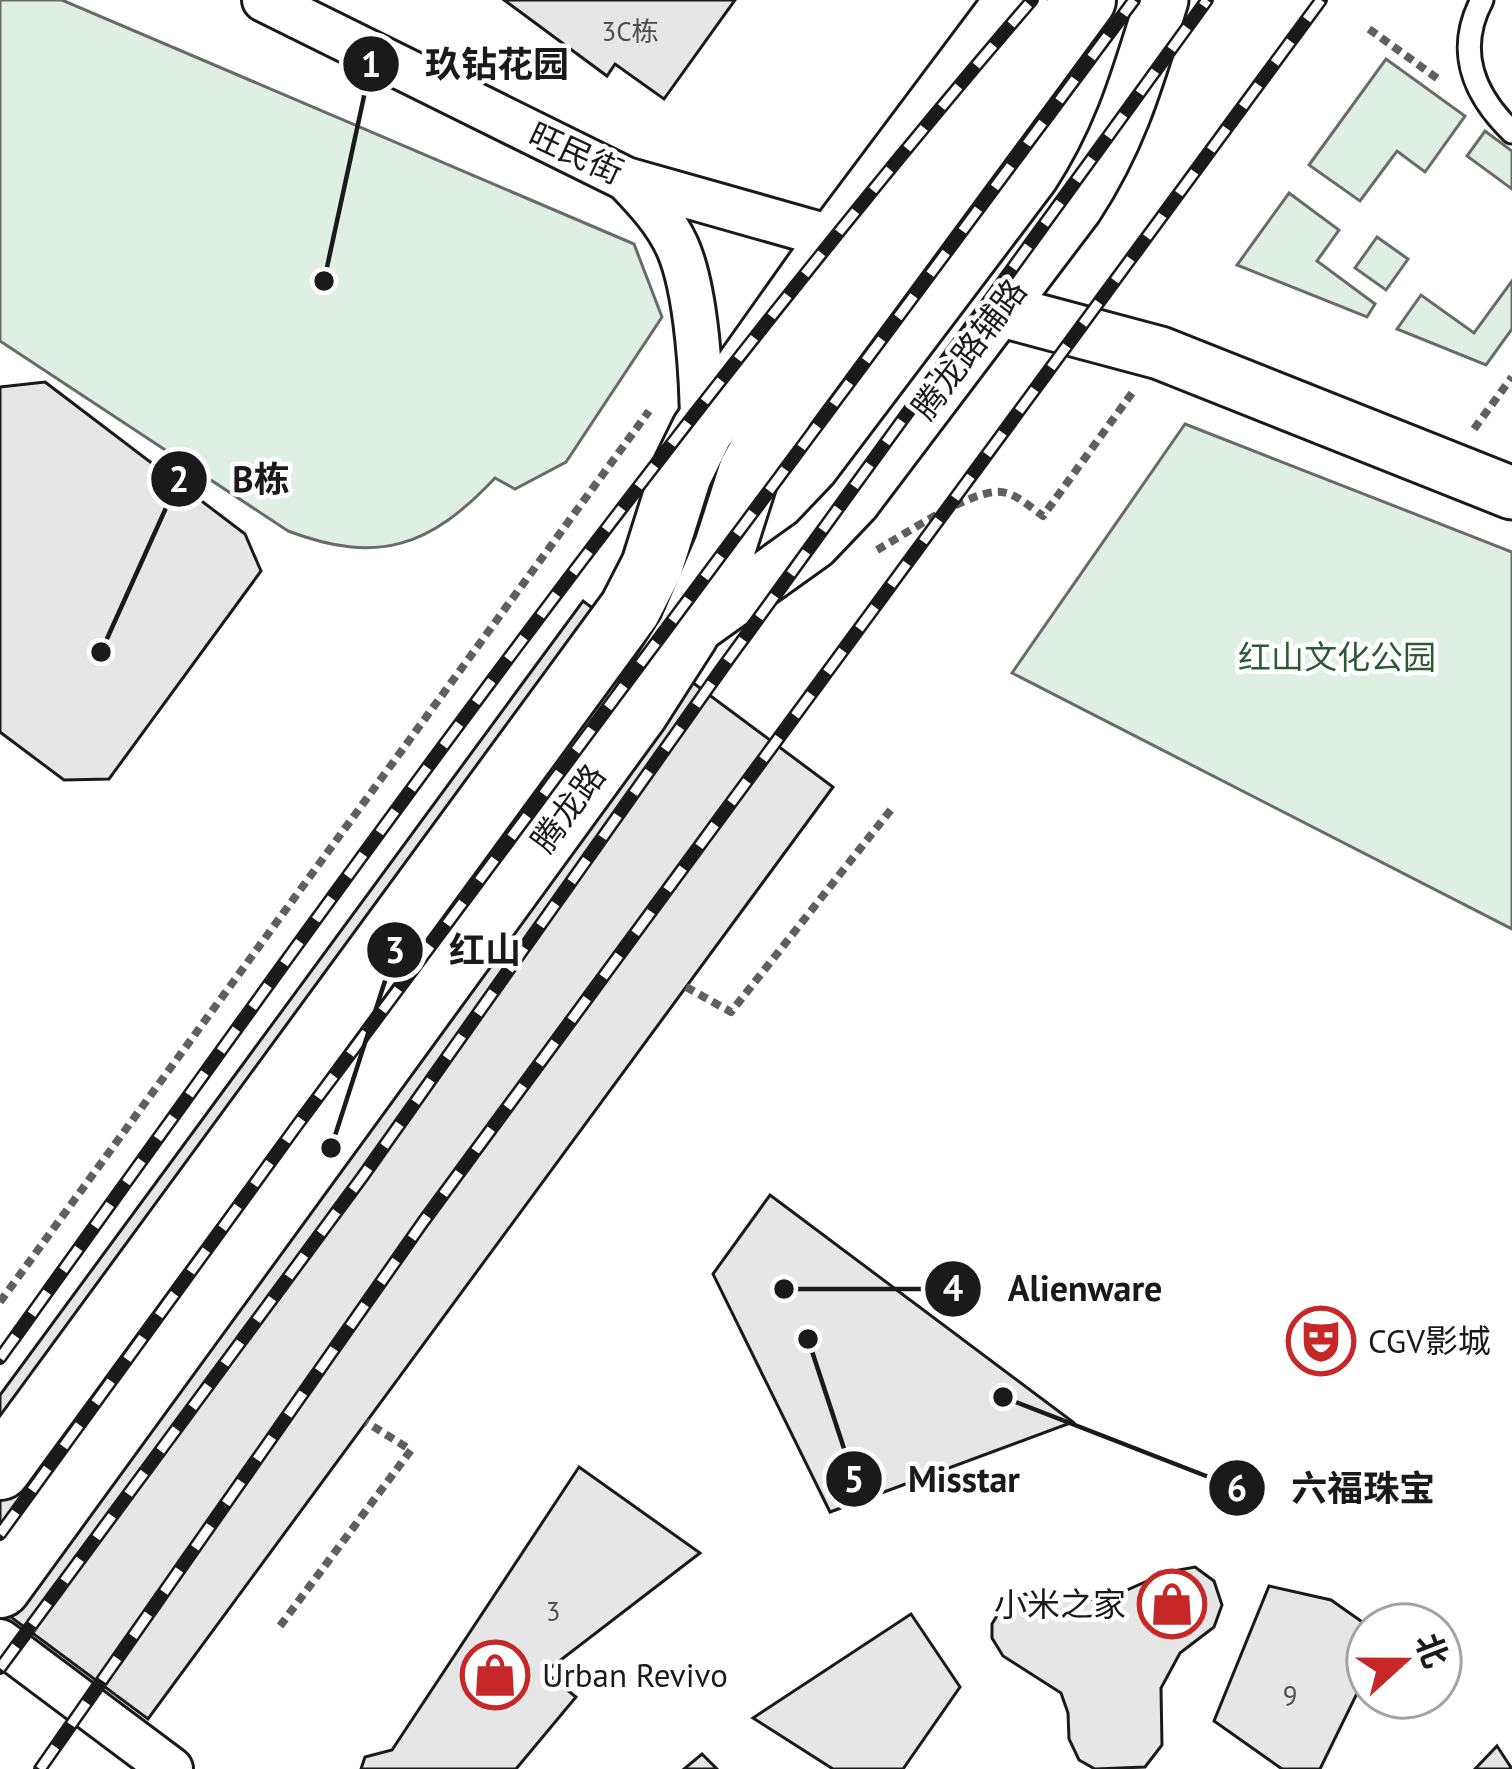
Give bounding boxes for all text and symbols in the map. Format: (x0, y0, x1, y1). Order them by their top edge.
house number: 3C栋 (601, 14, 659, 48)
callout: 玖钻花园 (341, 28, 593, 100)
text: 1 (361, 40, 381, 87)
text: 玖钻花园 (425, 40, 569, 87)
street label: 旺民街 (522, 112, 630, 193)
street label: 腾龙路辅路 (902, 270, 1035, 428)
callout: B栋 (149, 443, 314, 515)
text: 2 (169, 455, 189, 502)
text: B栋 (232, 455, 290, 502)
park label: 红山文化公园 (1238, 635, 1436, 678)
street label: 腾龙路 (521, 755, 614, 860)
callout: 红山 (365, 914, 545, 986)
text: 3 (385, 926, 405, 973)
text: 红山 (449, 926, 521, 973)
callout: Alienware (923, 1253, 1186, 1325)
text: 4 (943, 1264, 963, 1311)
text: Alienware (1008, 1264, 1162, 1311)
theatre icon: CGV影城 (1286, 1306, 1356, 1376)
place label: CGV影城 (1368, 1319, 1491, 1362)
callout: Misstar (824, 1443, 1044, 1515)
callout: 六福珠宝 (1207, 1452, 1459, 1524)
text: 5 (844, 1455, 864, 1502)
text: Misstar (908, 1455, 1020, 1502)
text: 6 (1227, 1464, 1247, 1511)
text: 六福珠宝 (1291, 1464, 1435, 1511)
shop icon: 小米之家 (1137, 1569, 1207, 1639)
place label: 小米之家 (994, 1582, 1126, 1625)
house number: 3 (546, 1594, 560, 1628)
north arrow (1344, 1601, 1464, 1721)
text: 北 (1406, 1627, 1458, 1673)
shop icon: Urban Revivo (460, 1640, 530, 1710)
place label: Urban Revivo (542, 1653, 728, 1696)
house number: 9 (1283, 1678, 1297, 1712)

